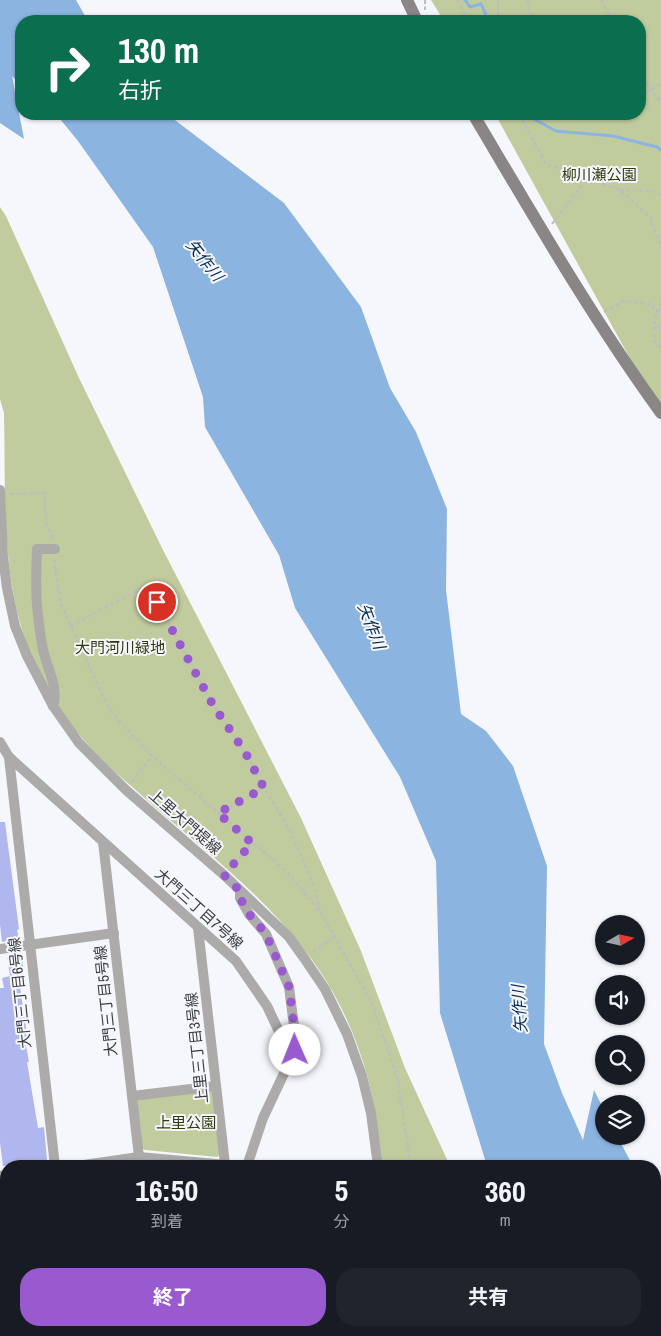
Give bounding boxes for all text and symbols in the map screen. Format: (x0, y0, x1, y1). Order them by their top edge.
text: 130 m (118, 27, 199, 74)
icon: right (35, 35, 100, 100)
text: 右折 (118, 75, 162, 105)
park label: 柳川瀬公園 (561, 164, 637, 185)
water label: 矢作川 (181, 234, 230, 287)
pin (136, 581, 178, 623)
icon: arrive (143, 588, 171, 616)
water label: 矢作川 (353, 600, 392, 654)
park label: 大門河川緑地 (75, 637, 165, 658)
street label: 上里大門堤線 (144, 784, 226, 859)
street label: 大門三丁目7号線 (151, 863, 248, 954)
north arrow (595, 915, 645, 965)
map controls (595, 915, 645, 1145)
street label: 大門三丁目6号線 (3, 936, 36, 1050)
street label: 大門三丁目5号線 (89, 944, 122, 1058)
button: sound (595, 975, 645, 1025)
water label: 矢作川 (506, 982, 532, 1034)
street label: 上里三丁目3号線 (180, 991, 213, 1105)
position arrow (268, 1023, 320, 1075)
button: search (595, 1035, 645, 1085)
button: layers (595, 1095, 645, 1145)
park label: 上里公園 (156, 1112, 216, 1133)
text: 16:50 (135, 1170, 198, 1210)
text: 5 (335, 1170, 348, 1210)
text: 360 (485, 1171, 526, 1211)
text: m (500, 1209, 511, 1231)
text: 到着 (151, 1210, 183, 1232)
text: 分 (333, 1210, 349, 1232)
button: 終了 (20, 1268, 326, 1326)
button: 共有 (336, 1268, 641, 1326)

